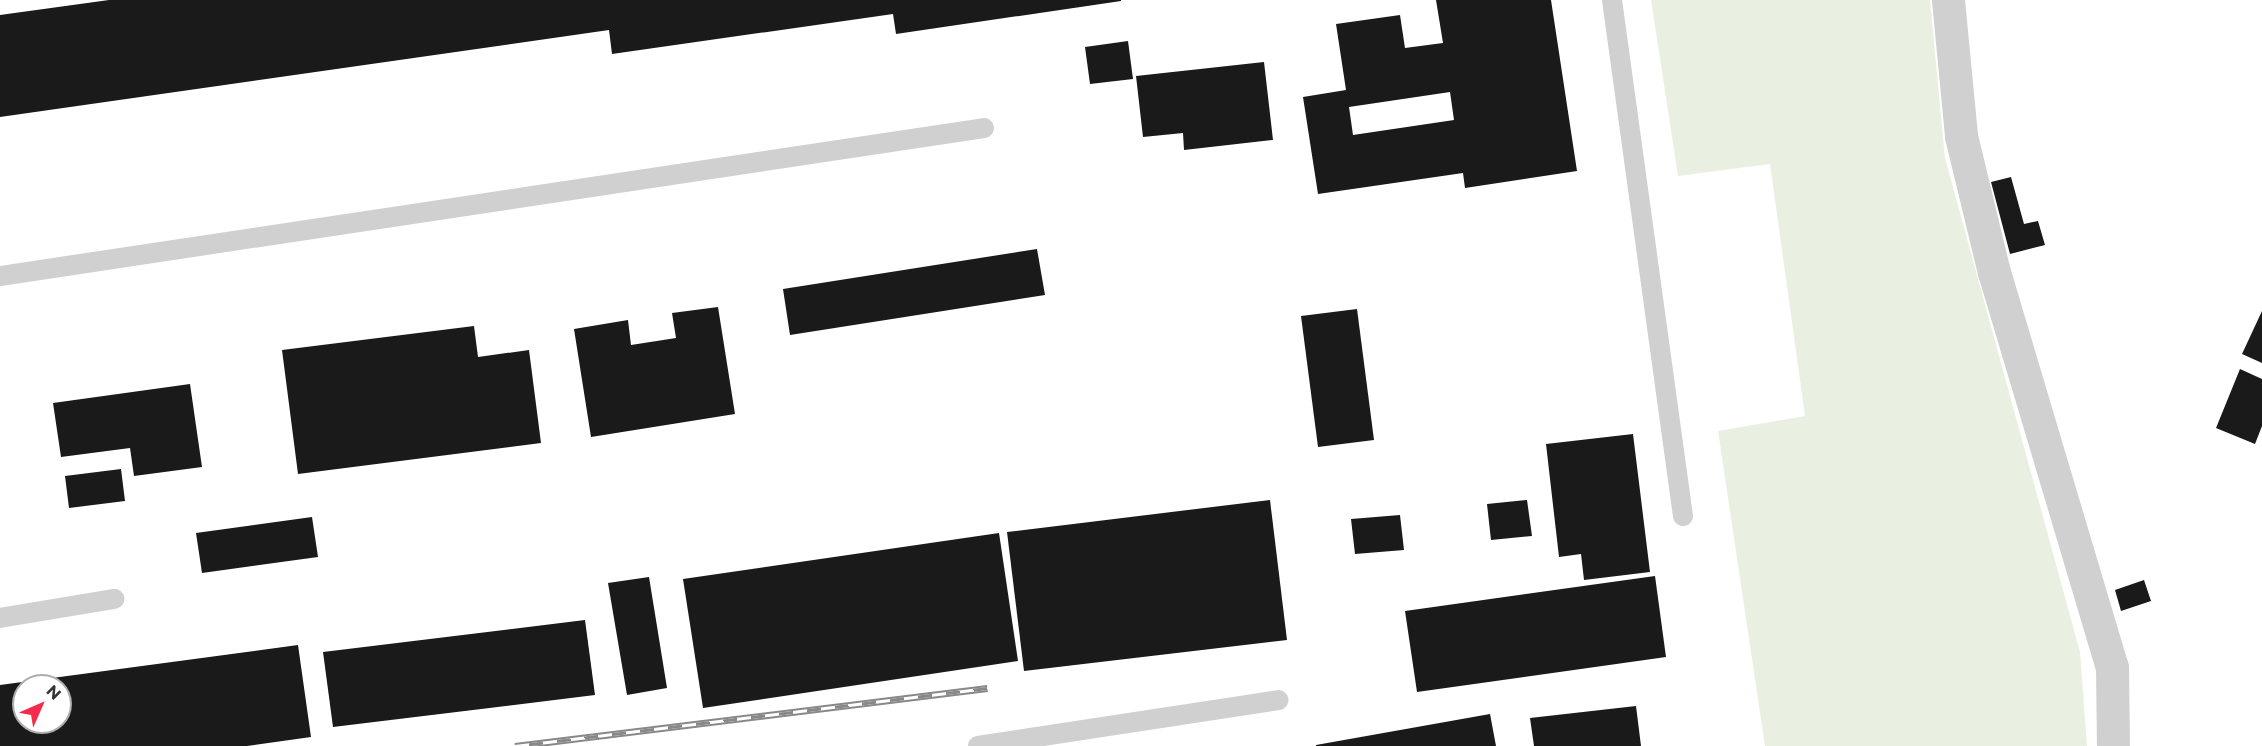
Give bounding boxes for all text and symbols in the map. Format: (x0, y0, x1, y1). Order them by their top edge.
north arrow (12, 674, 72, 734)
text: N (42, 681, 65, 704)

